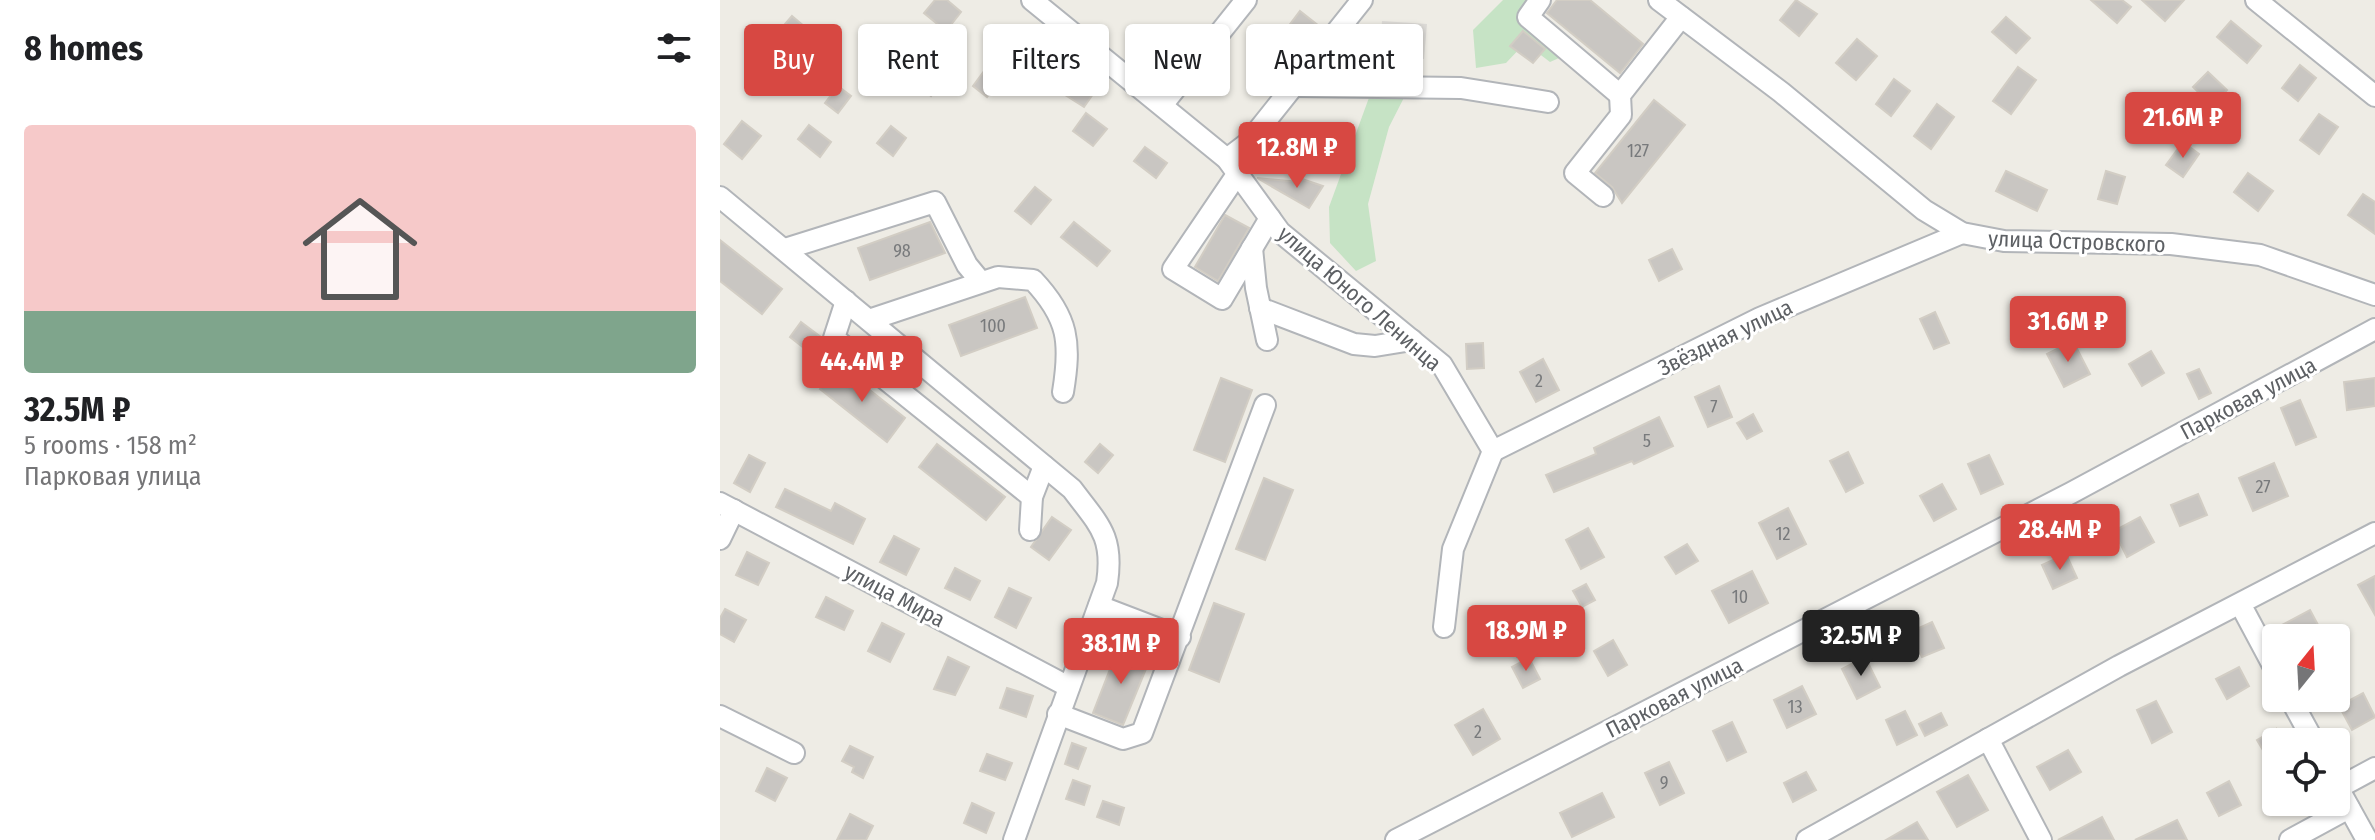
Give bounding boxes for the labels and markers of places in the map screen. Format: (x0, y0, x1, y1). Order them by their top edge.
pin: 21.6M ₽ (2109, 92, 2257, 160)
pin: 12.8M ₽ (1223, 122, 1371, 190)
pin: 31.6M ₽ (1994, 296, 2142, 364)
pin: 44.4M ₽ (788, 336, 936, 404)
pin: 28.4M ₽ (1986, 504, 2134, 572)
pin: 18.9M ₽ (1452, 605, 1600, 673)
pin: 32.5M ₽ (1787, 610, 1935, 678)
pin: 38.1M ₽ (1047, 618, 1195, 686)

